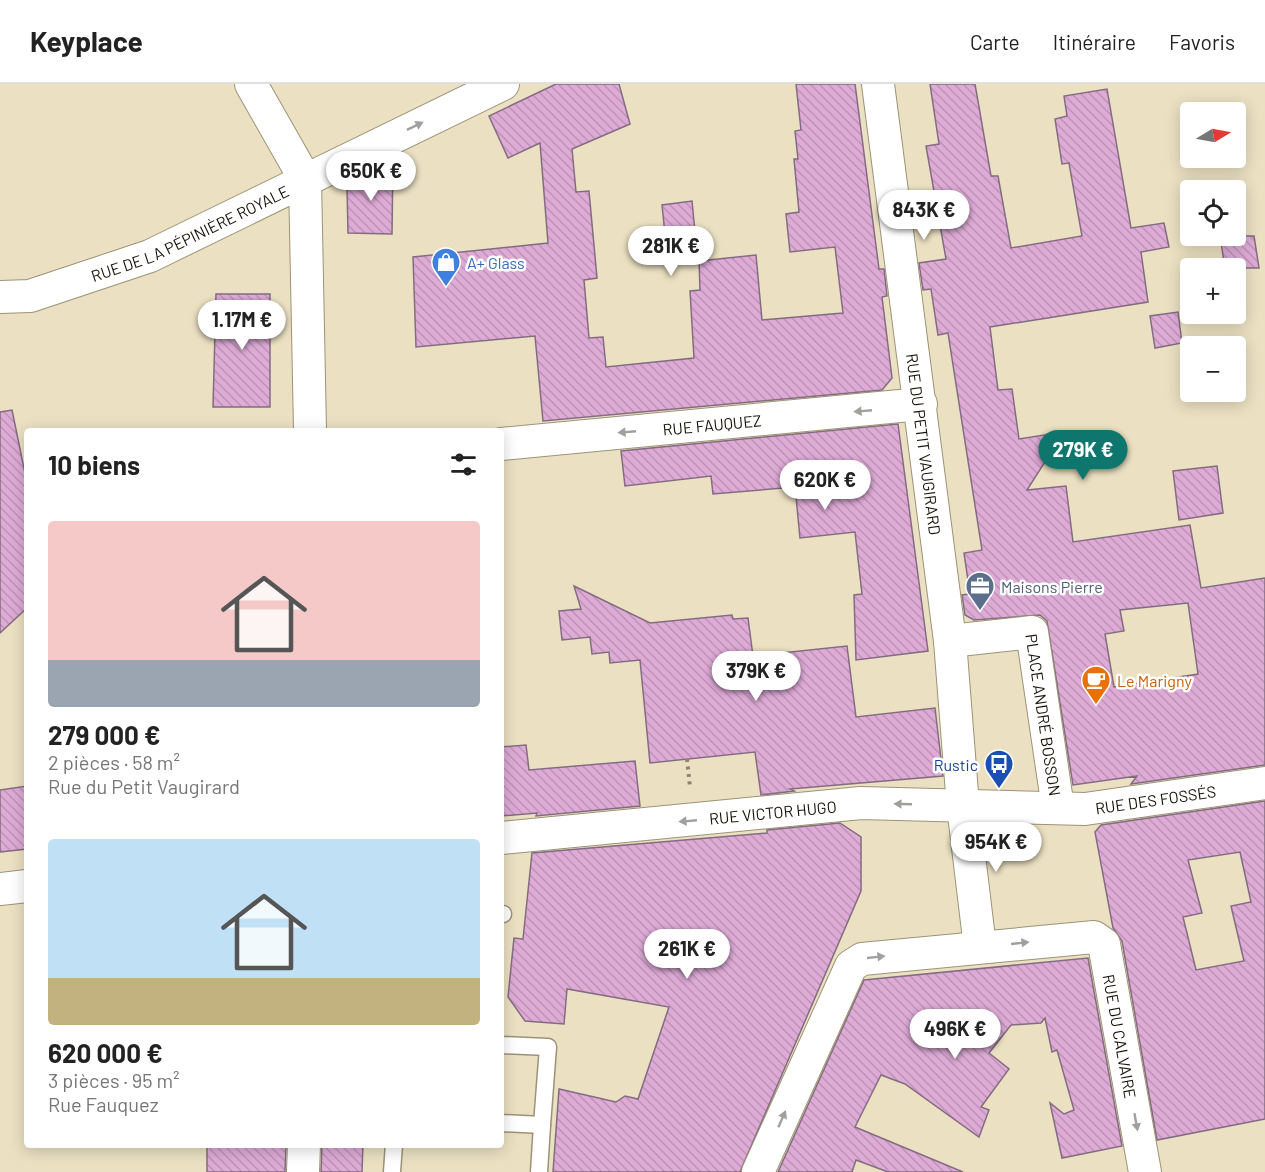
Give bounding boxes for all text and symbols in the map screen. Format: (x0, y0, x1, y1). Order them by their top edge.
text: Keyplace (30, 24, 143, 58)
text: Carte (970, 29, 1020, 54)
text: Itinéraire (1053, 29, 1136, 54)
text: Favoris (1169, 29, 1235, 54)
north arrow (1180, 102, 1246, 168)
map controls (1180, 102, 1246, 402)
one-way arrow (406, 122, 423, 131)
pin: 650K € (322, 151, 420, 202)
text: 650K € (340, 158, 402, 182)
button: locate (1180, 180, 1246, 246)
street label: RUE DE LA PÉPINIÈRE ROYALE (88, 181, 291, 285)
pin: 843K € (875, 190, 973, 241)
text: 843K € (893, 197, 955, 221)
pin: 281K € (622, 226, 720, 277)
text: 281K € (642, 233, 700, 257)
shop icon: A+ Glass (430, 246, 462, 288)
place label: A+ Glass (467, 253, 525, 272)
button: + (1180, 258, 1246, 324)
pin: 1.17M € (187, 300, 297, 351)
text: 1.17M € (212, 307, 272, 331)
button: − (1180, 336, 1246, 402)
street label: RUE DU PETIT VAUGIRARD (903, 352, 946, 536)
one-way arrow (854, 406, 873, 415)
street label: RUE FAUQUEZ (662, 410, 762, 438)
one-way arrow (618, 427, 637, 437)
pin: 279K € (1034, 430, 1132, 481)
text: 279K € (1053, 437, 1113, 461)
icon: filters (447, 448, 480, 481)
text: 10 biens (48, 449, 140, 480)
pin: 620K € (776, 460, 874, 511)
text: 620K € (794, 467, 856, 491)
icon: home (210, 560, 318, 668)
office icon: Maisons Pierre (964, 570, 996, 612)
place label: Maisons Pierre (1001, 577, 1103, 596)
street label: PLACE ANDRÉ BOSSON (1023, 632, 1066, 797)
pin: 379K € (707, 651, 805, 702)
text: 379K € (726, 658, 786, 682)
cafe icon: Le Marigny (1080, 664, 1112, 706)
place label: Le Marigny (1117, 671, 1192, 690)
text: 279 000 € (48, 719, 161, 750)
bus stop icon: Rustic (983, 748, 1015, 790)
text: 2 pièces · 58 m² (48, 750, 180, 774)
place label: Rustic (934, 755, 978, 774)
text: Rue du Petit Vaugirard (48, 774, 240, 798)
street label: RUE DES FOSSÉS (1094, 781, 1217, 817)
street label: RUE VICTOR HUGO (708, 796, 837, 827)
one-way arrow (894, 800, 913, 809)
one-way arrow (679, 816, 698, 826)
pin: 954K € (947, 822, 1045, 873)
text: 954K € (965, 829, 1027, 853)
icon: home (210, 878, 318, 986)
pin: 261K € (638, 929, 736, 980)
text: 261K € (658, 936, 716, 960)
one-way arrow (1011, 938, 1030, 948)
one-way arrow (867, 952, 886, 962)
street label: RUE DU CALVAIRE (1100, 973, 1141, 1100)
pin: 496K € (906, 1009, 1004, 1060)
text: 496K € (924, 1016, 986, 1040)
text: 620 000 € (48, 1037, 163, 1068)
text: 3 pièces · 95 m² (48, 1068, 180, 1092)
text: Rue Fauquez (48, 1092, 159, 1116)
one-way arrow (777, 1109, 787, 1127)
one-way arrow (1132, 1112, 1141, 1131)

